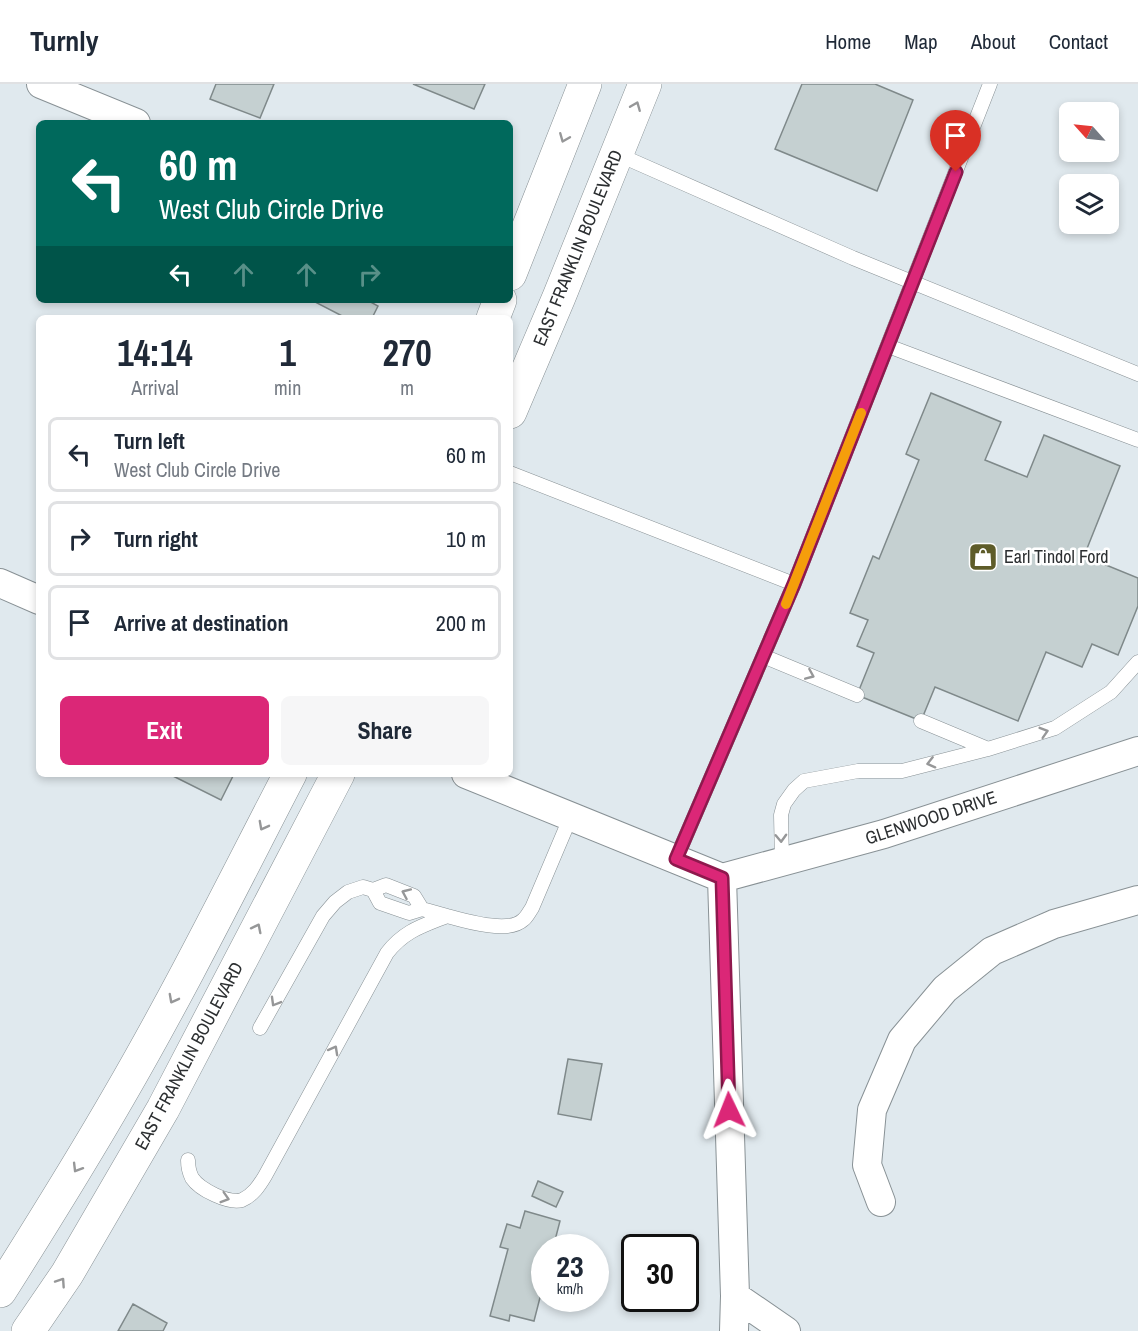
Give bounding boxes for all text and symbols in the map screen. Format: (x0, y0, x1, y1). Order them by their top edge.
text: Turnly (30, 22, 99, 60)
text: Home (825, 27, 871, 56)
text: Map (904, 27, 938, 56)
text: About (971, 27, 1016, 56)
text: Contact (1049, 27, 1108, 56)
one-way arrow (629, 101, 641, 112)
north arrow (1059, 102, 1119, 162)
map controls (1059, 102, 1119, 234)
pin (930, 110, 981, 172)
icon: arrive (939, 119, 972, 152)
one-way arrow (558, 133, 571, 143)
text: 60 m (159, 137, 238, 193)
icon: left (60, 144, 138, 222)
street label: EAST FRANKLIN BOULEVARD (527, 146, 628, 350)
button: layers (1059, 174, 1119, 234)
text: West Club Circle Drive (159, 191, 384, 227)
icon: left (164, 258, 197, 291)
icon: ahead (227, 258, 260, 291)
icon: ahead (290, 258, 323, 291)
icon: right (353, 258, 386, 291)
text: 14:14 (117, 329, 193, 377)
text: 1 (279, 329, 296, 377)
text: 270 (383, 329, 432, 377)
text: Arrival (131, 374, 179, 401)
text: min (274, 374, 301, 401)
text: m (400, 374, 414, 401)
text: Turn left (114, 426, 185, 456)
icon: left (63, 438, 96, 471)
text: 60 m (446, 440, 486, 470)
text: West Club Circle Drive (114, 456, 280, 483)
icon: right (63, 522, 96, 555)
text: Turn right (114, 524, 198, 554)
text: 10 m (446, 524, 486, 554)
shop icon: Earl Tindol Ford (967, 541, 999, 573)
place label: Earl Tindol Ford (1004, 544, 1109, 569)
icon: arrive (63, 606, 96, 639)
text: Arrive at destination (114, 608, 288, 638)
text: 200 m (436, 608, 486, 638)
one-way arrow (804, 668, 815, 680)
button: Exit (60, 696, 269, 765)
button: Share (281, 696, 489, 765)
one-way arrow (1038, 727, 1049, 739)
one-way arrow (926, 756, 936, 769)
street label: GLENWOOD DRIVE (862, 784, 1000, 851)
one-way arrow (259, 820, 270, 830)
one-way arrow (775, 834, 788, 843)
one-way arrow (401, 889, 412, 901)
one-way arrow (250, 924, 262, 935)
street label: EAST FRANKLIN BOULEVARD (128, 957, 249, 1154)
one-way arrow (169, 992, 180, 1003)
one-way arrow (271, 996, 282, 1006)
one-way arrow (327, 1046, 338, 1056)
position arrow (697, 1078, 761, 1142)
one-way arrow (72, 1162, 84, 1172)
one-way arrow (220, 1191, 230, 1203)
speed limit sign: 30 (621, 1234, 699, 1312)
text: 23 (556, 1246, 584, 1286)
one-way arrow (54, 1278, 65, 1289)
text: km/h (557, 1278, 583, 1299)

